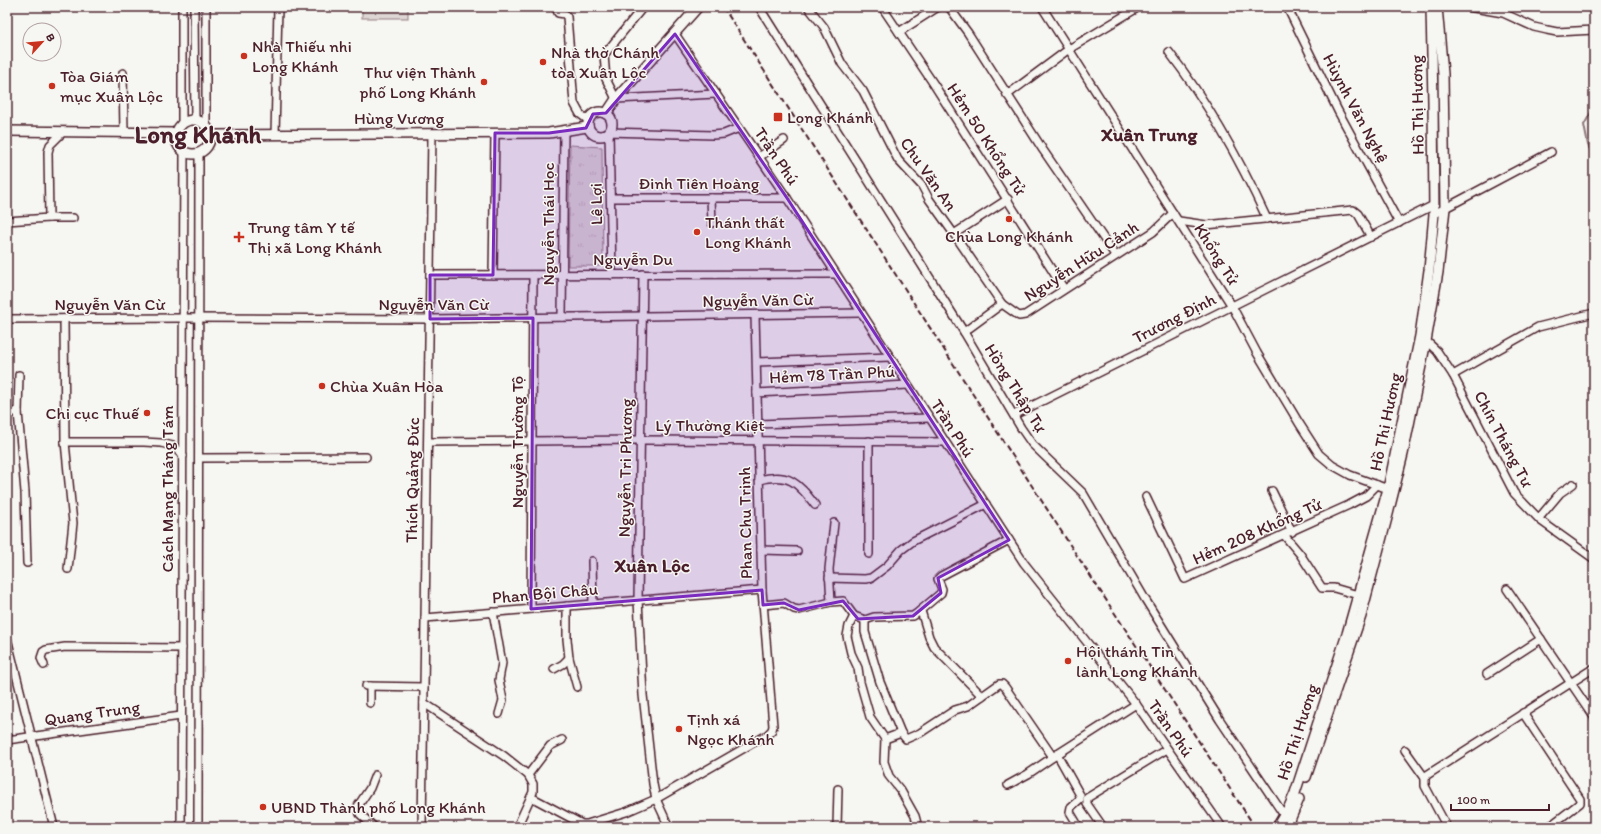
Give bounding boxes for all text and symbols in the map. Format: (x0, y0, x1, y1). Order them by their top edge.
north arrow (22, 22, 62, 62)
text: B (43, 32, 58, 44)
place label: Nhà Thiếu nhi Long Khánh (252, 36, 352, 76)
place label: Nhà thờ Chánh tòa Xuân Lộc (551, 42, 659, 82)
street label: Hùynh Văn Nghệ (1319, 50, 1393, 166)
marker: Nhà Thiếu nhi Long Khánh (239, 51, 249, 61)
street label: Hồ Thị Hương (1406, 55, 1428, 155)
marker: Nhà thờ Chánh tòa Xuân Lộc (538, 57, 548, 67)
place label: Thư viện Thành phố Long Khánh (360, 62, 477, 102)
place label: Tòa Giám mục Xuân Lộc (60, 66, 163, 106)
marker: Thư viện Thành phố Long Khánh (479, 77, 489, 87)
street label: Hẻm 50 Khổng Tử (943, 79, 1031, 199)
marker: Tòa Giám mục Xuân Lộc (47, 81, 57, 91)
place label: Long Khánh (787, 107, 874, 127)
street label: Hùng Vương (354, 108, 444, 128)
marker: Long Khánh (772, 111, 784, 123)
district label: Long Khánh (135, 119, 262, 150)
street label: Trần Phú (750, 123, 804, 189)
district label: Xuân Trung (1101, 123, 1198, 146)
street label: Chu Văn An (896, 133, 962, 215)
street label: Nguyễn Thái Học (538, 163, 558, 285)
street label: Đinh Tiên Hoàng (639, 173, 760, 193)
street label: Lê Lợi (586, 183, 606, 225)
place label: Thánh thất Long Khánh (705, 212, 792, 252)
marker: Chùa Long Khánh (1004, 214, 1014, 224)
street label: Nguyễn Hữu Cảnh (1020, 216, 1142, 305)
place label: Trung tâm Y tế Thị xã Long Khánh (248, 217, 383, 257)
street label: Khổng Tử (1190, 219, 1244, 289)
place label: Chùa Long Khánh (945, 226, 1073, 246)
marker: Thánh thất Long Khánh (692, 227, 702, 237)
marker: Trung tâm Y tế Thị xã Long Khánh (233, 231, 245, 243)
street label: Nguyễn Du (593, 249, 673, 269)
street label: Trương Định (1129, 288, 1220, 347)
street label: Nguyễn Văn Cừ (702, 289, 814, 311)
street label: Nguyễn Văn Cừ (54, 294, 166, 314)
street label: Nguyễn Văn Cừ (378, 294, 490, 314)
street label: Hồng Thập Tự (981, 340, 1051, 436)
street label: Hẻm 78 Trần Phú (769, 361, 896, 387)
street label: Hồ Thị Hương (1365, 371, 1405, 473)
place label: Chùa Xuân Hòa (330, 376, 444, 396)
street label: Nguyễn Trường Tộ (507, 376, 527, 508)
marker: Chùa Xuân Hòa (317, 381, 327, 391)
street label: Chín Tháng Tư (1470, 387, 1538, 491)
street label: Trần Phú (927, 395, 979, 461)
street label: Nguyễn Tri Phương (614, 398, 636, 538)
place label: Chi cục Thuế (46, 403, 140, 423)
street label: Cách Mạng Tháng Tám (157, 405, 177, 573)
marker: Chi cục Thuế (142, 408, 152, 418)
street label: Lý Thường Kiệt (655, 415, 765, 435)
street label: Thích Quảng Đức (401, 417, 423, 543)
street label: Phan Chu Trinh (734, 467, 756, 579)
street label: Hẻm 208 Khổng Tử (1189, 493, 1325, 569)
district label: Xuân Lộc (614, 554, 690, 577)
street label: Phan Bội Châu (491, 578, 599, 608)
place label: Hội thánh Tin lành Long Khánh (1076, 641, 1198, 681)
marker: Hội thánh Tin lành Long Khánh (1063, 656, 1073, 666)
street label: Hồ Thị Hương (1272, 681, 1322, 783)
street label: Quang Trung (43, 696, 141, 730)
street label: Trần Phú (1144, 696, 1198, 761)
place label: Tịnh xá Ngọc Khánh (687, 709, 775, 749)
marker: Tịnh xá Ngọc Khánh (674, 724, 684, 734)
scale bar (1451, 786, 1549, 812)
text: 100 m (1457, 793, 1490, 807)
place label: UBND Thành phố Long Khánh (271, 797, 486, 817)
marker: UBND Thành phố Long Khánh (258, 802, 268, 812)

